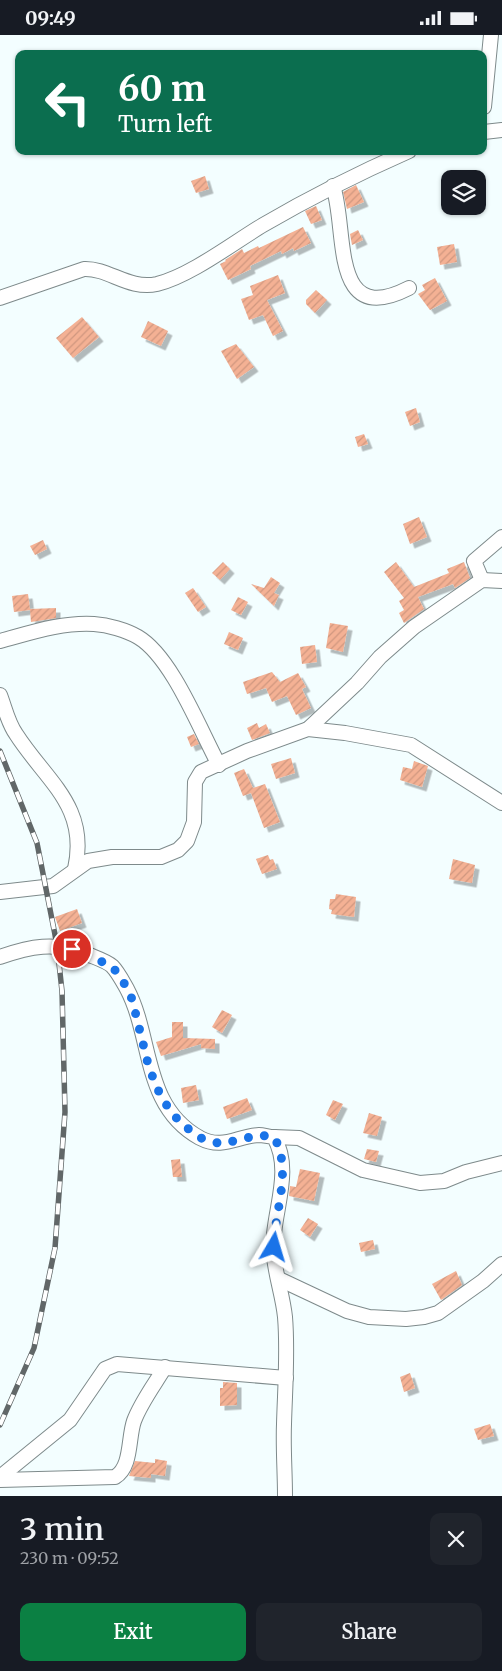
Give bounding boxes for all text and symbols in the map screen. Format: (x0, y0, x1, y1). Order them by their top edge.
text: 09:49 (25, 6, 76, 30)
text: 60 m (118, 67, 206, 111)
icon: left (35, 70, 100, 135)
text: Turn left (118, 110, 212, 138)
map controls (441, 170, 486, 215)
button: layers (441, 170, 486, 215)
pin (51, 928, 93, 970)
icon: arrive (58, 935, 86, 963)
position arrow (247, 1220, 299, 1272)
text: 3 min (20, 1510, 104, 1548)
button: close (430, 1513, 482, 1565)
text: 230 m · 09:52 (20, 1548, 119, 1568)
button: Exit (20, 1603, 246, 1661)
button: Share (256, 1603, 482, 1661)

